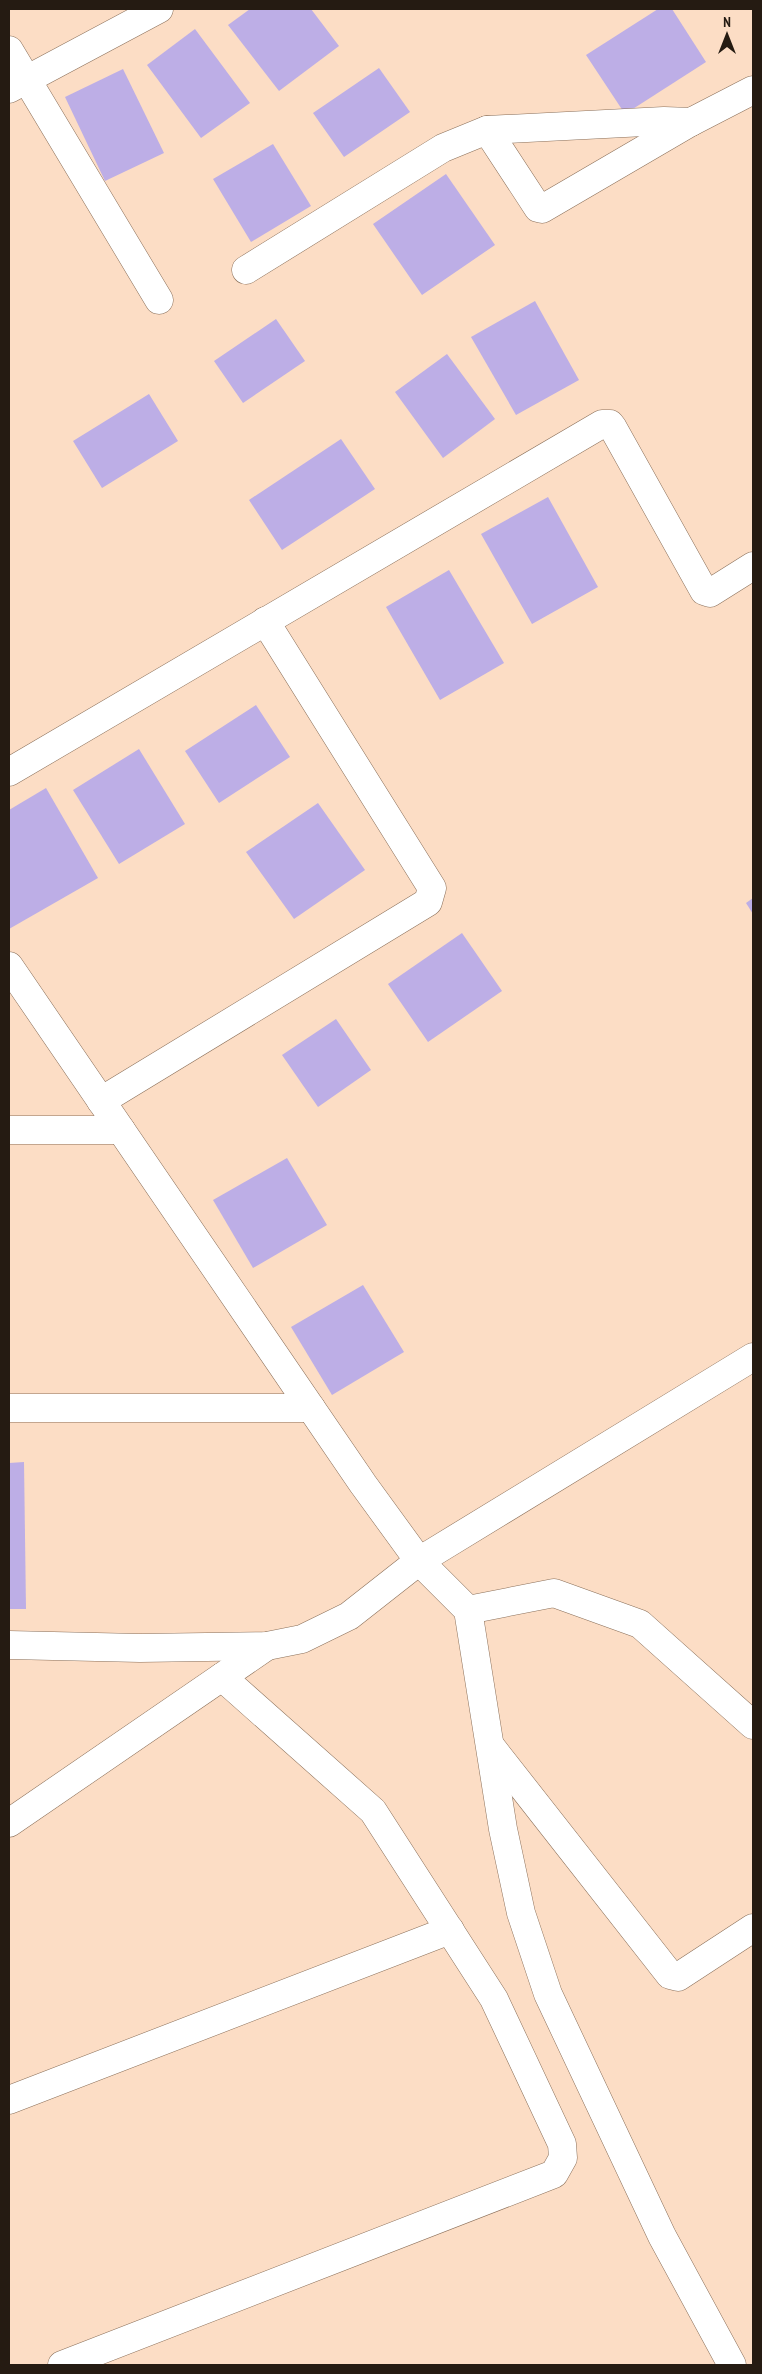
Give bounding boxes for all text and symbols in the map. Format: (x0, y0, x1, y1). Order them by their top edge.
north arrow (702, 10, 752, 60)
text: N (723, 13, 731, 31)

